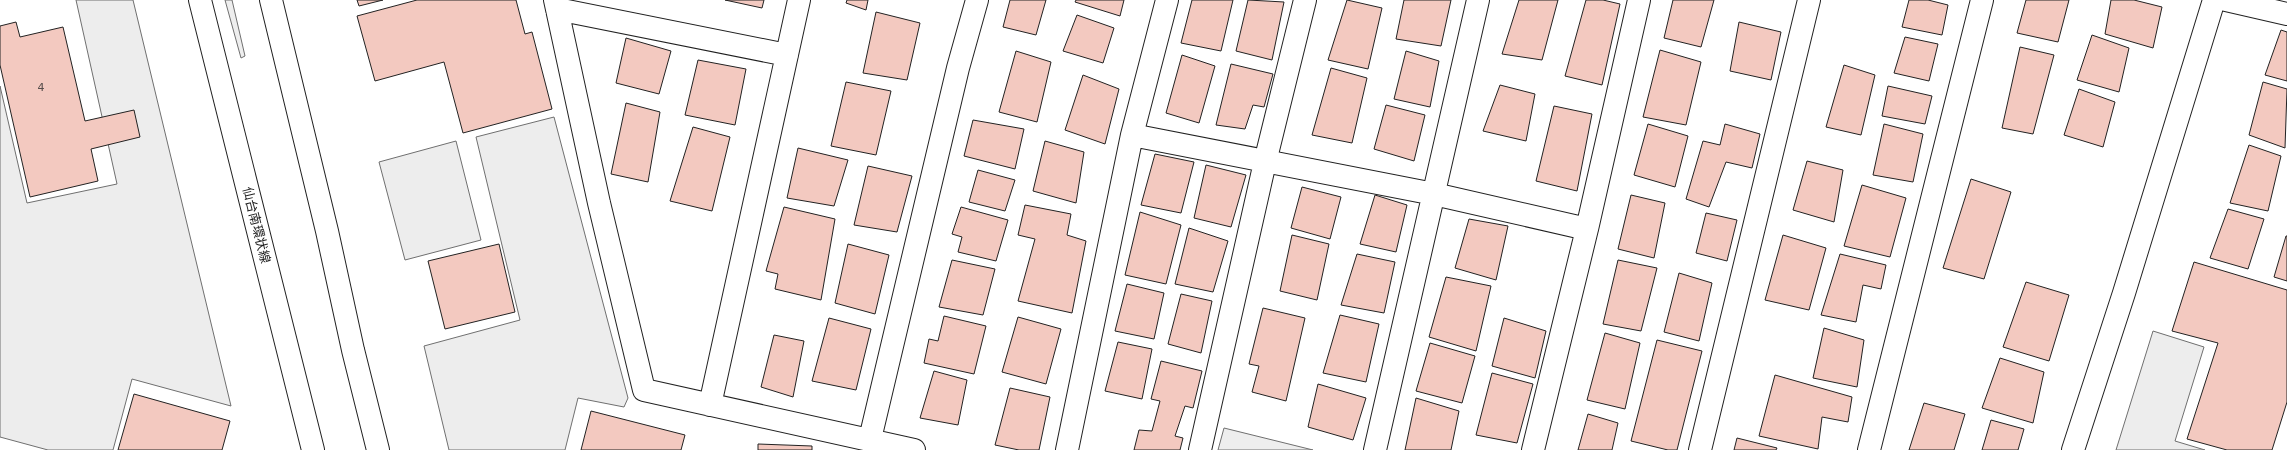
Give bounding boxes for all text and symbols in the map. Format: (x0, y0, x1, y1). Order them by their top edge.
house number: 4 (38, 81, 45, 94)
street label: 仙台南環状線 (240, 185, 273, 265)

